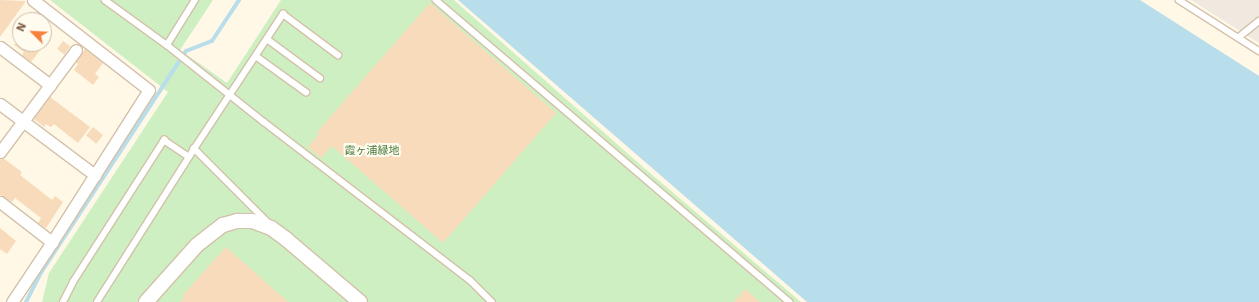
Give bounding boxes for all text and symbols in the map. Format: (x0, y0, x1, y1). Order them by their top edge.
north arrow (12, 12, 52, 52)
text: N (14, 21, 29, 34)
park label: 霞ヶ浦緑地 (345, 144, 399, 158)

